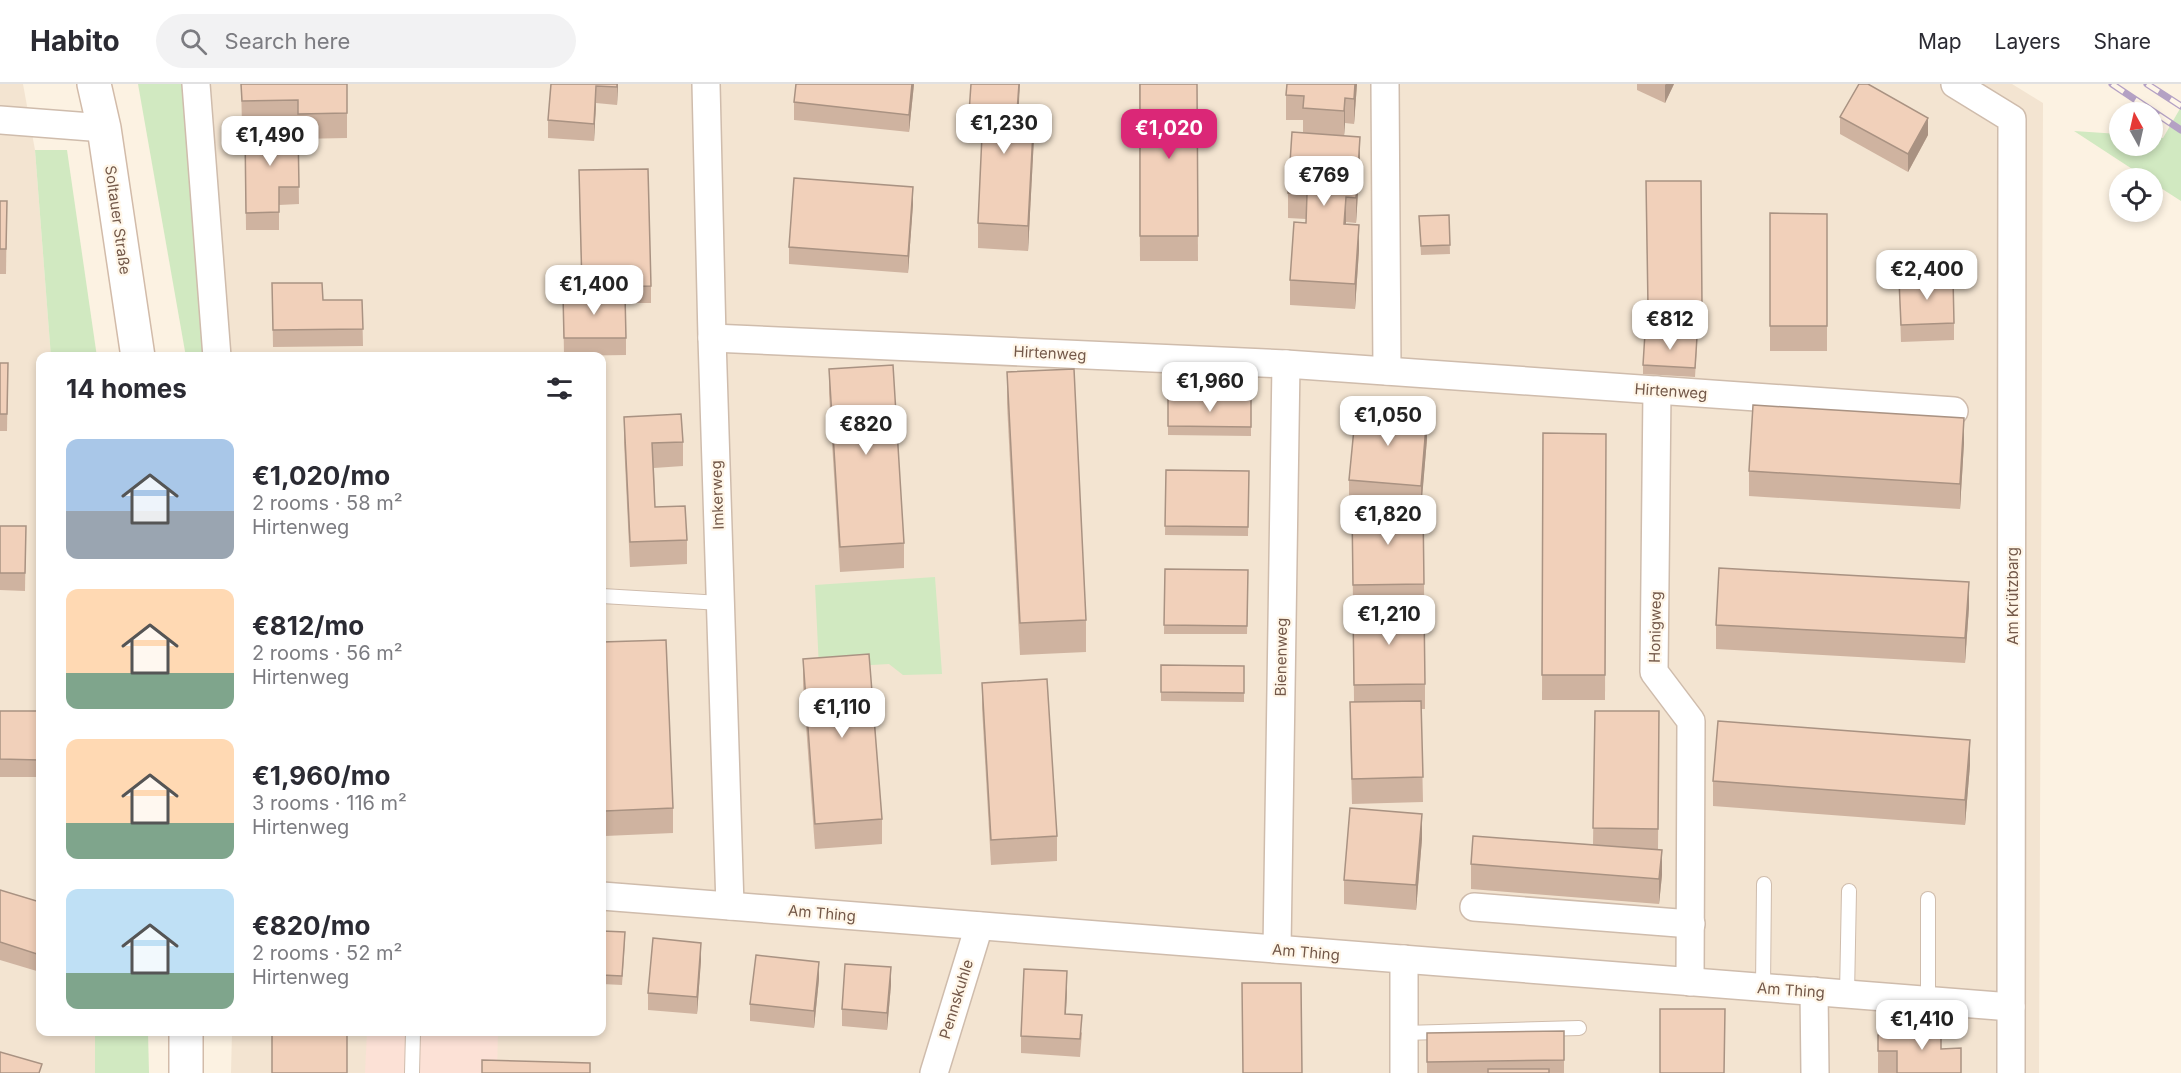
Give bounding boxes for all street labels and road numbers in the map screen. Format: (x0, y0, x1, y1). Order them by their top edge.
street label: Soltauer Straße (101, 164, 135, 276)
street label: Hirtenweg (1013, 342, 1087, 364)
street label: Hirtenweg (1634, 379, 1708, 403)
street label: Imkerweg (706, 460, 728, 530)
street label: Am Krützbarg (2003, 547, 2022, 645)
street label: Honigweg (1645, 591, 1665, 663)
street label: Bienenweg (1271, 618, 1291, 696)
street label: Am Thing (787, 901, 857, 925)
street label: Am Thing (1271, 940, 1341, 964)
street label: Pennskuhle (935, 957, 977, 1041)
street label: Am Thing (1756, 978, 1826, 1002)

